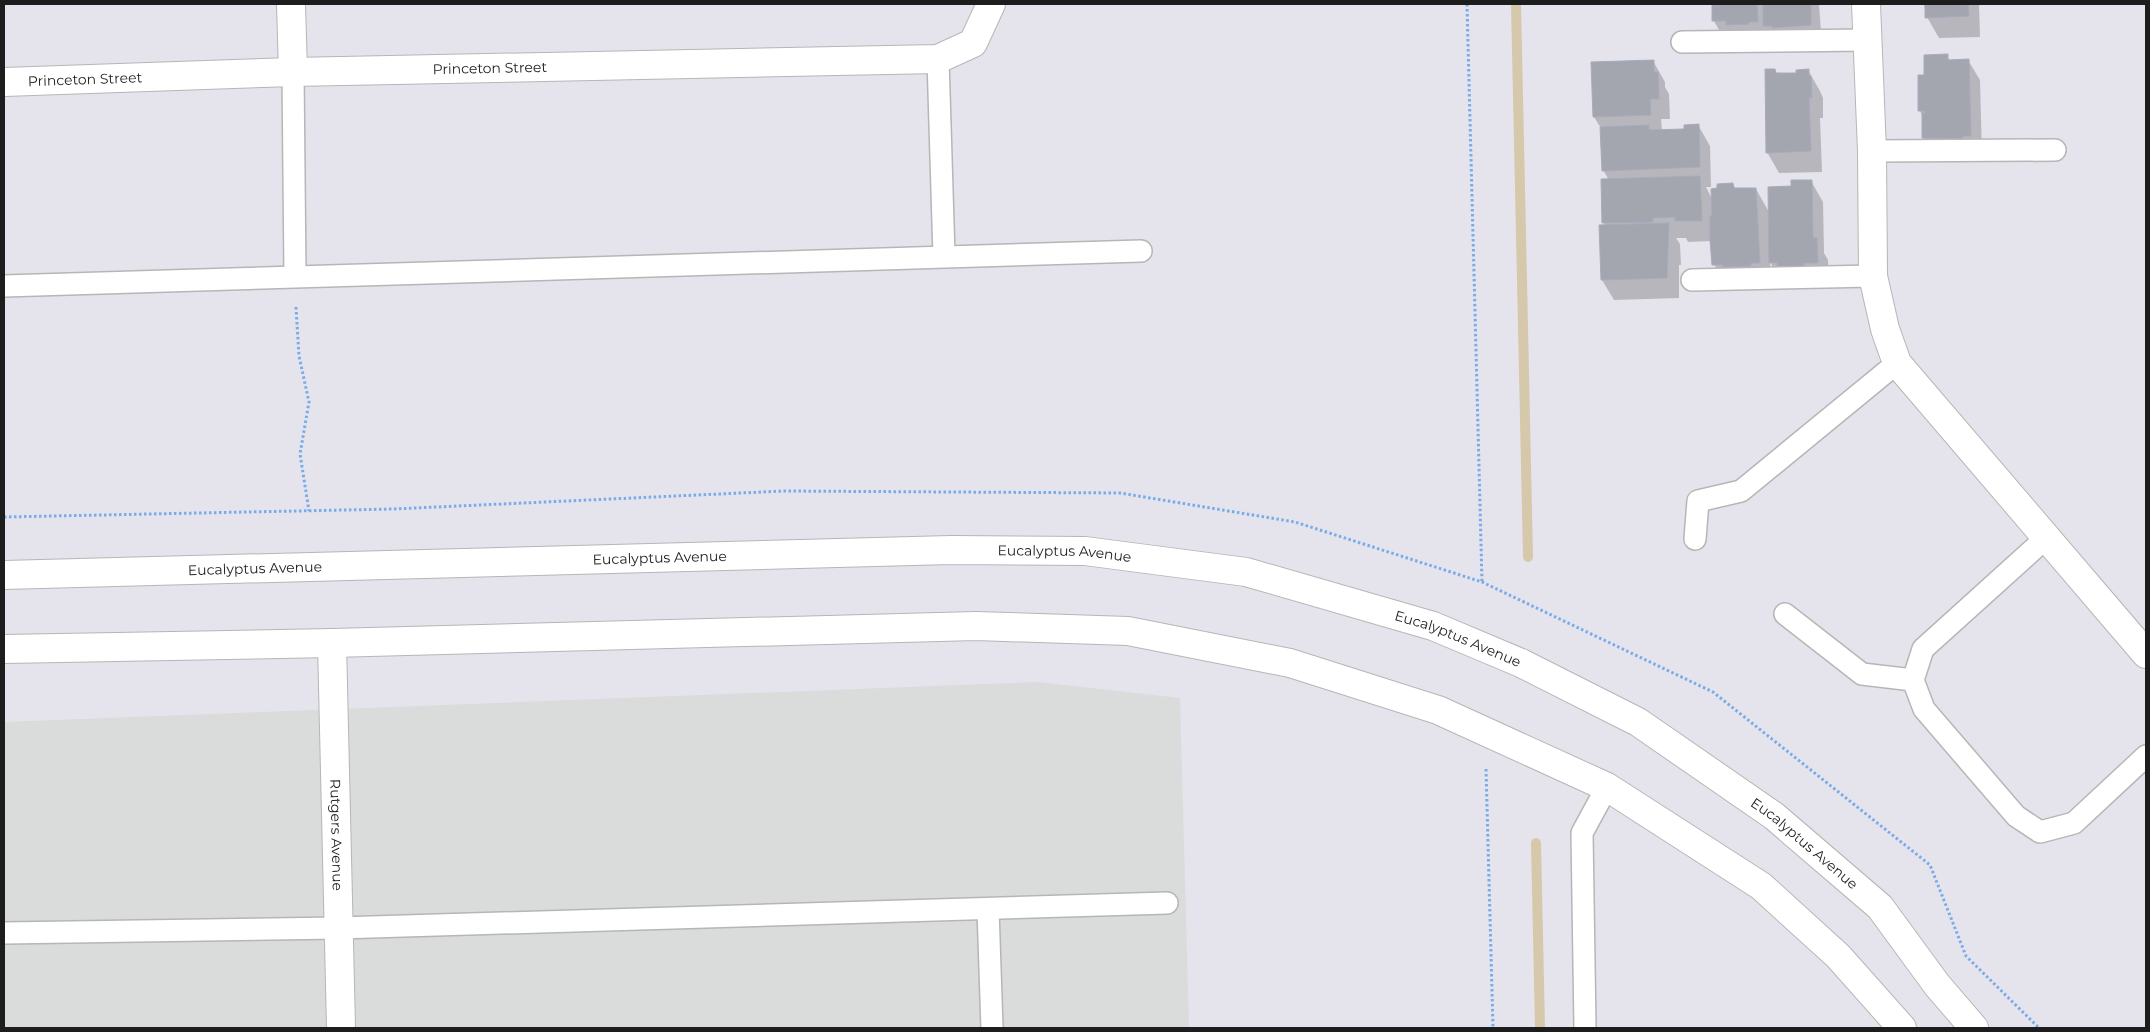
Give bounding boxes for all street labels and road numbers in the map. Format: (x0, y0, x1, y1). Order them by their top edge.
street label: Princeton Street (432, 58, 548, 78)
street label: Princeton Street (27, 68, 143, 90)
street label: Eucalyptus Avenue (998, 541, 1133, 566)
street label: Eucalyptus Avenue (592, 547, 727, 568)
street label: Eucalyptus Avenue (188, 558, 322, 579)
street label: Eucalyptus Avenue (1393, 606, 1524, 671)
street label: Rutgers Avenue (326, 779, 347, 891)
street label: Eucalyptus Avenue (1747, 794, 1862, 893)

